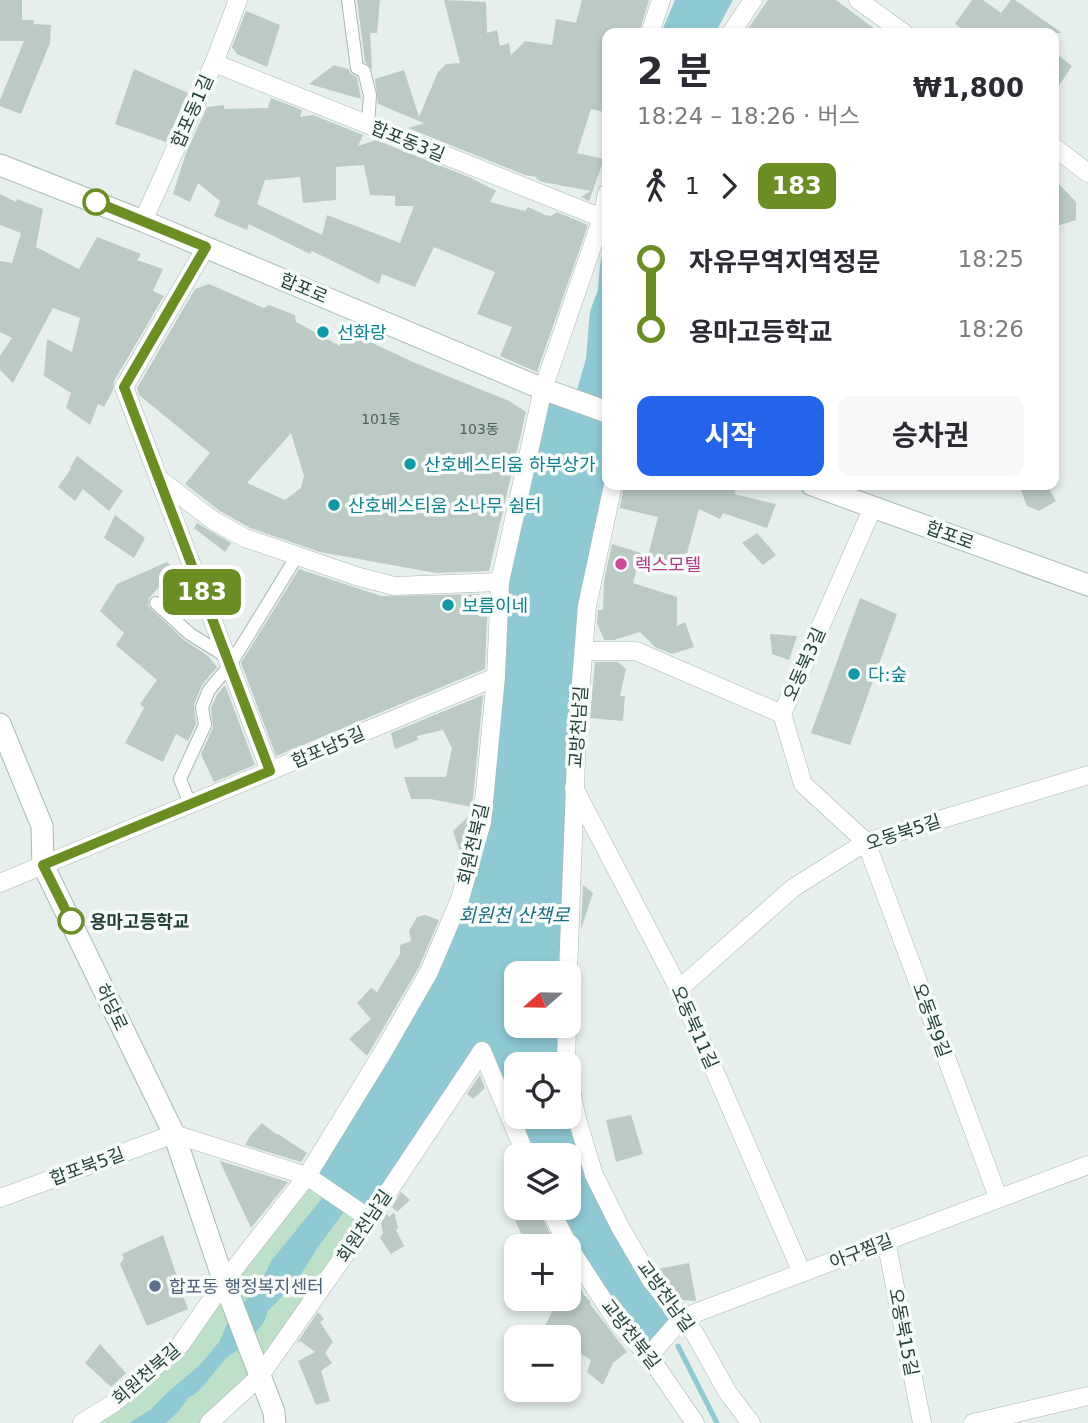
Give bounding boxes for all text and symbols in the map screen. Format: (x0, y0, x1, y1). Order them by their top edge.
text: 2 분 (637, 49, 712, 93)
street label: 합포동1길 (167, 71, 217, 151)
text: ₩1,800 (913, 73, 1024, 103)
text: 18:24 – 18:26 · 버스 (637, 103, 860, 129)
street label: 합포동3길 (368, 117, 448, 165)
icon: walk (637, 167, 675, 205)
icon: forward (710, 167, 748, 205)
text: 183 (772, 172, 822, 200)
text: 1 (685, 173, 700, 199)
unlabelled marker (83, 189, 109, 215)
text: 18:25 (958, 246, 1024, 272)
text: 자유무역지역정문 (689, 247, 880, 277)
street label: 합포로 (277, 269, 331, 307)
text: 18:26 (958, 316, 1024, 342)
text: 용마고등학교 (689, 317, 833, 347)
place label: 선화랑 (337, 322, 387, 343)
marker: 선화랑 (315, 324, 331, 340)
button: 시작 (637, 396, 824, 476)
button: 승차권 (838, 396, 1024, 476)
house number: 101동 (361, 411, 401, 427)
house number: 103동 (459, 421, 499, 437)
place label: 산호베스티움 하부상가 (424, 454, 596, 475)
marker: 산호베스티움 하부상가 (402, 456, 418, 472)
place label: 산호베스티움 소나무 쉼터 (348, 495, 542, 516)
marker: 산호베스티움 소나무 쉼터 (326, 497, 342, 513)
street label: 합포로 (923, 517, 977, 553)
place label: 렉스모텔 (635, 554, 701, 575)
marker: 렉스모텔 (613, 556, 629, 572)
line badge: 183 (162, 569, 242, 615)
text: 183 (177, 578, 227, 606)
place label: 보름이네 (462, 595, 528, 616)
marker: 보름이네 (440, 597, 456, 613)
street label: 오동북3길 (779, 624, 829, 704)
place label: 다:숲 (868, 664, 907, 685)
marker: 다:숲 (846, 666, 862, 682)
street label: 교방천남길 (565, 685, 591, 769)
street label: 합포남5길 (288, 722, 368, 772)
street label: 회원천북길 (453, 801, 493, 887)
street label: 오동북5길 (863, 810, 943, 854)
water label: 회원천 산책로 (459, 904, 571, 926)
marker: 용마고등학교 (58, 908, 84, 934)
place label: 용마고등학교 (90, 911, 189, 932)
north arrow (504, 961, 581, 1038)
map controls (504, 961, 581, 1402)
street label: 허당로 (92, 980, 132, 1034)
street label: 오동북9길 (909, 980, 955, 1060)
street label: 오동북11길 (667, 982, 723, 1072)
button: locate (504, 1052, 581, 1129)
street label: 합포북5길 (47, 1143, 127, 1189)
button: layers (504, 1143, 581, 1220)
street label: 회원천남길 (332, 1186, 396, 1266)
street label: 아구찜길 (826, 1229, 896, 1273)
button: + (504, 1234, 581, 1311)
street label: 교방천남길 (633, 1256, 699, 1336)
place label: 합포동 행정복지센터 (169, 1276, 324, 1297)
marker: 합포동 행정복지센터 (147, 1278, 163, 1294)
street label: 오동북15길 (885, 1286, 923, 1378)
street label: 교방천북길 (597, 1295, 665, 1373)
button: − (504, 1325, 581, 1402)
street label: 회원천북길 (108, 1339, 184, 1409)

